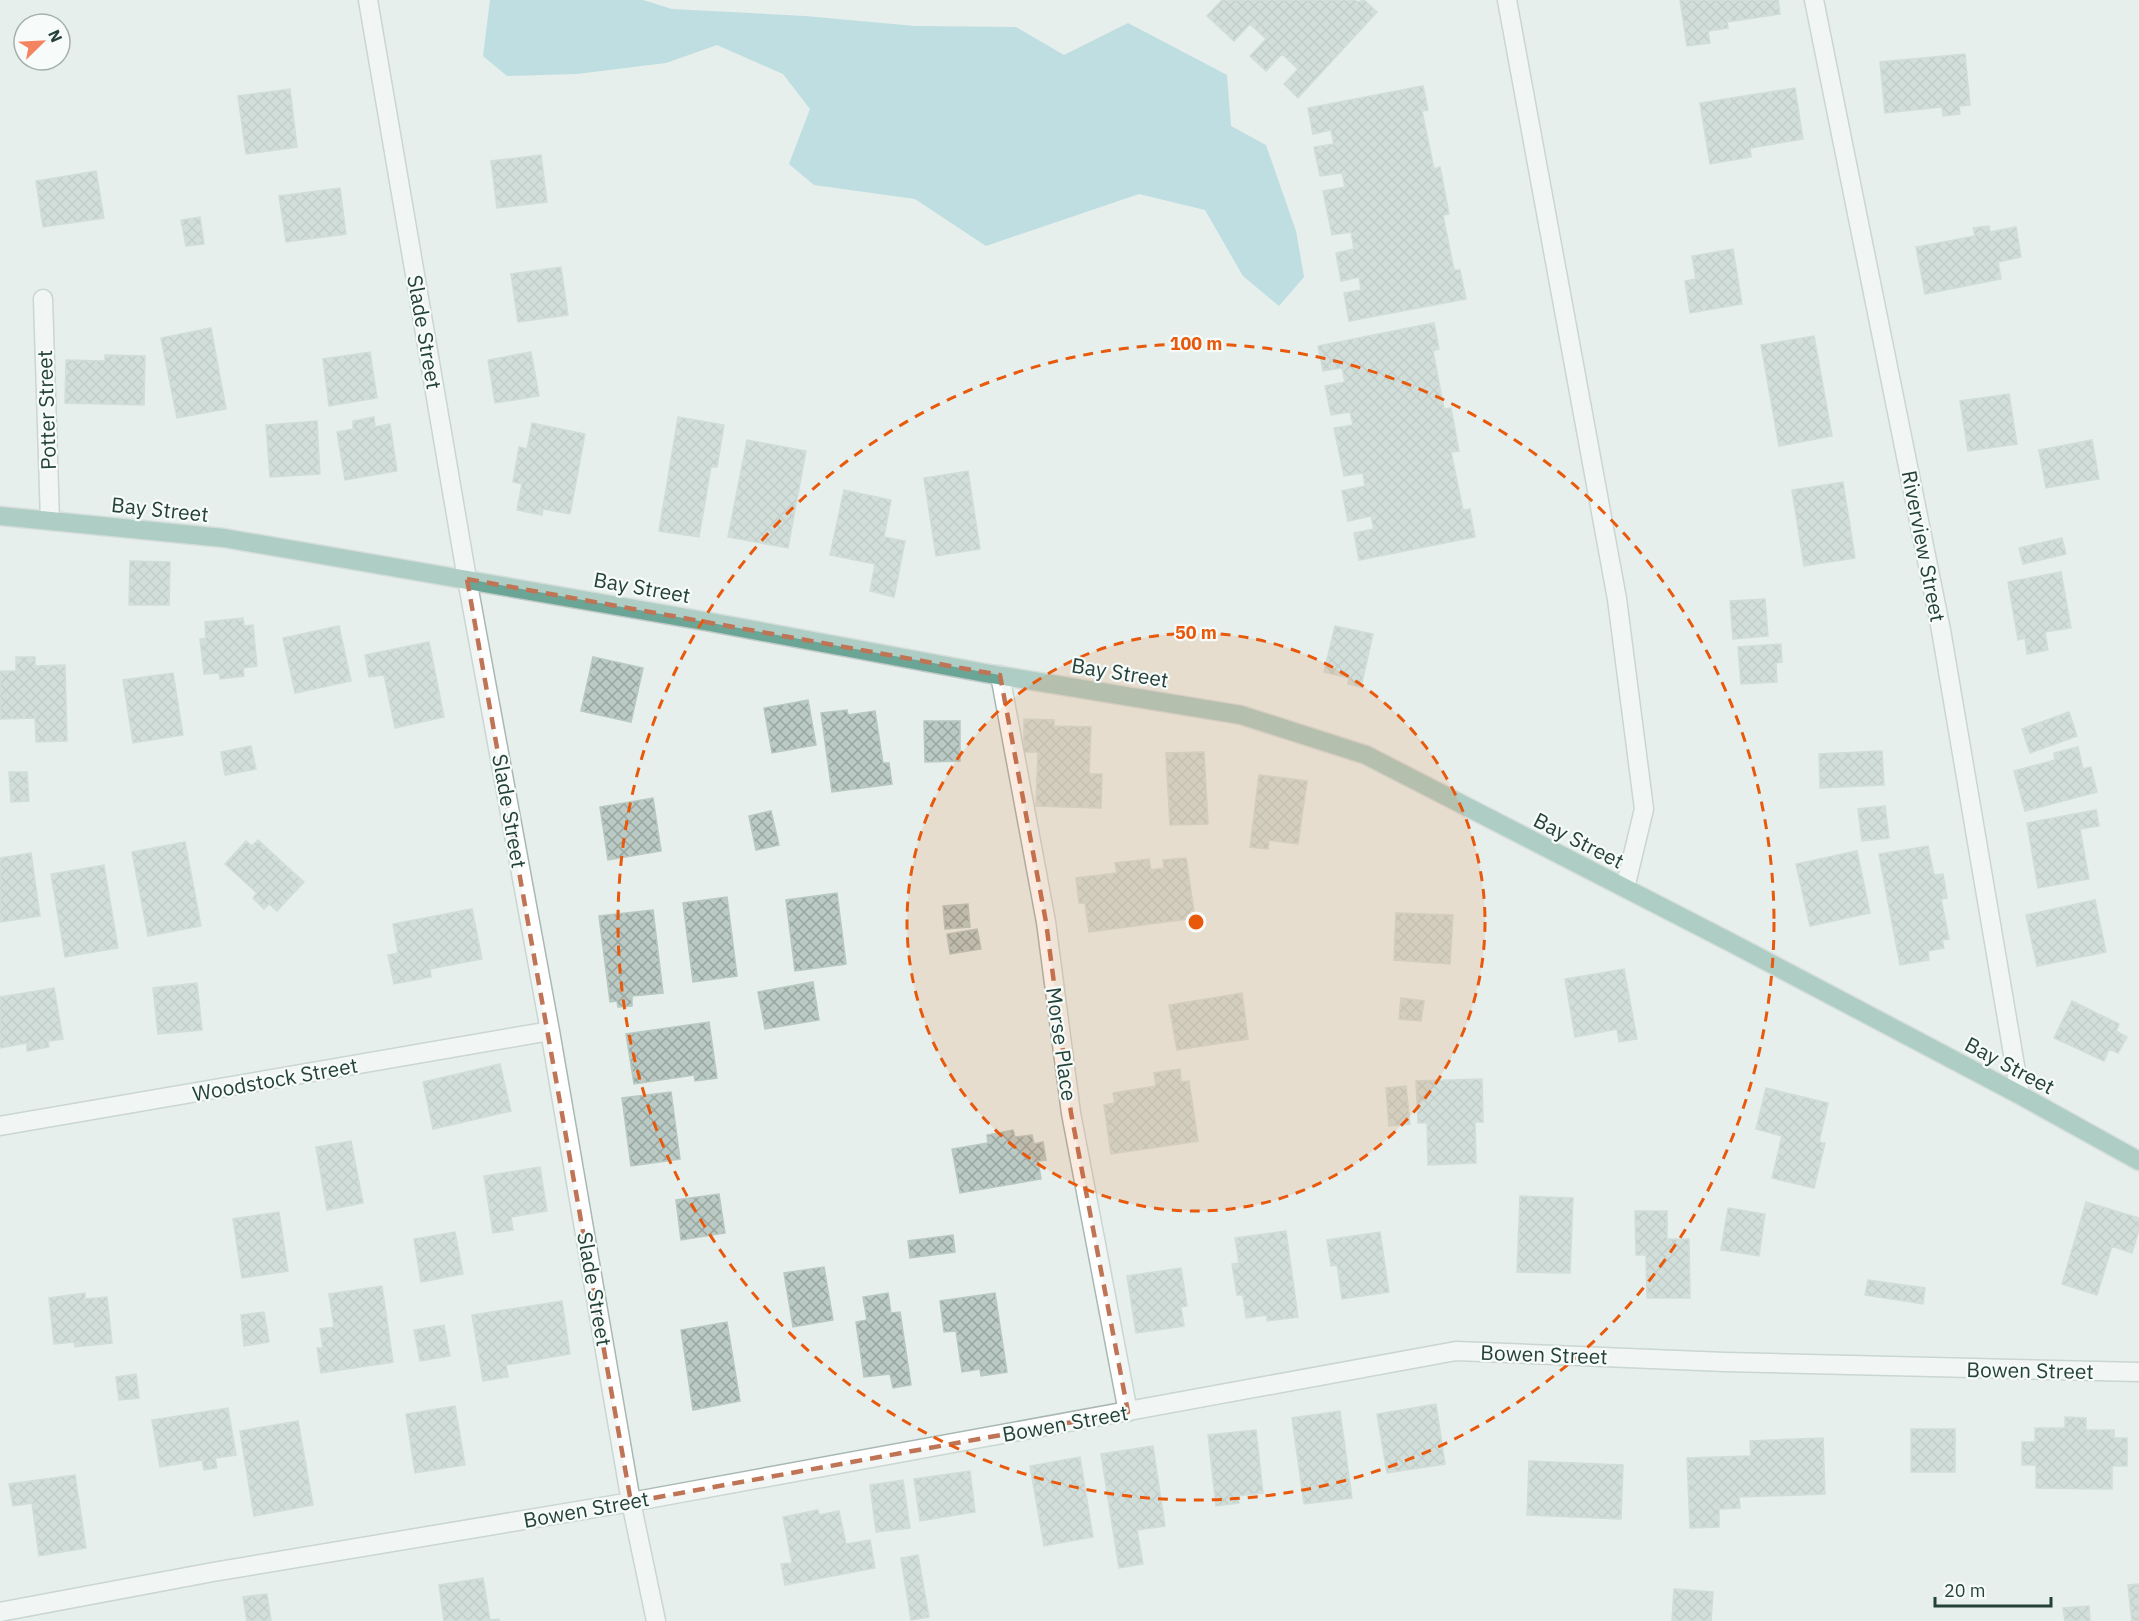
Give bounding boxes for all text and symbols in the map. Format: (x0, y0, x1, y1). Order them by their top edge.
north arrow (12, 12, 72, 72)
text: N (44, 27, 67, 45)
street label: Slade Street (401, 273, 449, 391)
text: 100 m (1170, 332, 1222, 355)
street label: Potter Street (30, 349, 62, 471)
street label: Riverview Street (1896, 468, 1952, 624)
street label: Bay Street (110, 490, 210, 528)
street label: Bay Street (591, 565, 693, 609)
text: 50 m (1175, 621, 1217, 644)
street label: Bay Street (1069, 651, 1171, 693)
street label: Slade Street (486, 752, 534, 870)
street label: Bay Street (1529, 805, 1629, 875)
centre of rings (1186, 912, 1206, 932)
street label: Morse Place (1040, 985, 1084, 1103)
street label: Bay Street (1960, 1030, 2060, 1100)
street label: Woodstock Street (190, 1051, 360, 1107)
street label: Slade Street (571, 1230, 619, 1348)
street label: Bowen Street (1480, 1338, 1608, 1370)
street label: Bowen Street (1966, 1355, 2094, 1385)
street label: Bowen Street (1000, 1398, 1130, 1448)
street label: Bowen Street (521, 1484, 651, 1534)
scale bar (1935, 1570, 2050, 1608)
text: 20 m (1944, 1579, 1986, 1602)

